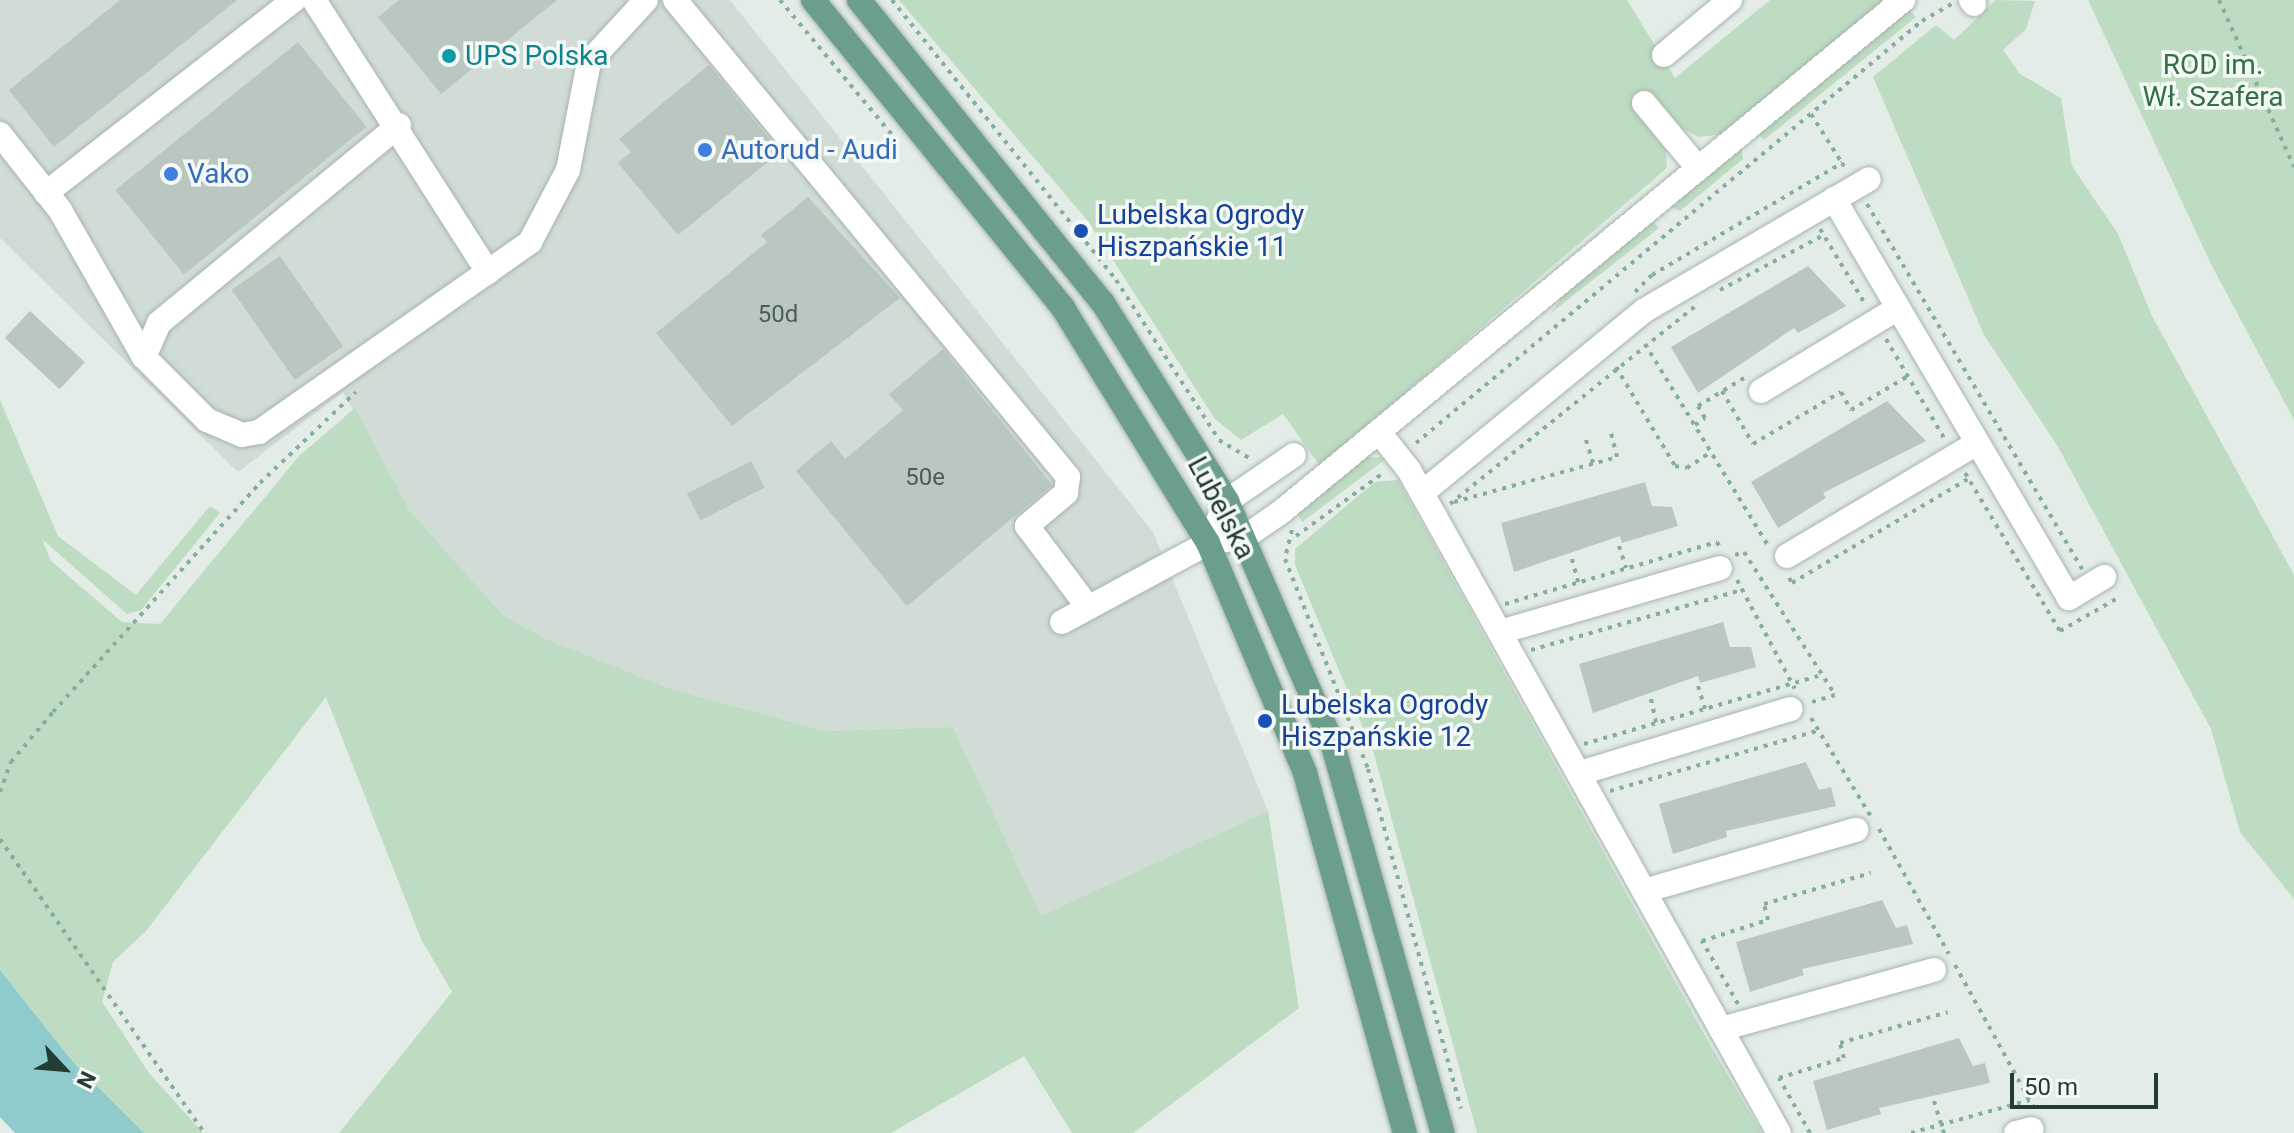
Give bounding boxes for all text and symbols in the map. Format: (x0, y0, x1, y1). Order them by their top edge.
place label: UPS Polska (465, 39, 609, 73)
marker: UPS Polska (440, 47, 458, 65)
park label: ROD im. Wł. Szafera (2143, 48, 2283, 114)
place label: Autorud - Audi (721, 133, 898, 167)
marker: Autorud - Audi (696, 141, 714, 159)
place label: Vako (187, 157, 250, 191)
marker: Vako (162, 165, 180, 183)
place label: Lubelska Ogrody Hiszpańskie 11 (1097, 198, 1304, 264)
marker: Lubelska Ogrody Hiszpańskie 11 (1072, 222, 1090, 240)
house number: 50d (758, 301, 798, 329)
street label: Lubelska (1180, 451, 1262, 565)
house number: 50e (905, 464, 945, 492)
place label: Lubelska Ogrody Hiszpańskie 12 (1281, 688, 1488, 754)
marker: Lubelska Ogrody Hiszpańskie 12 (1256, 712, 1274, 730)
north arrow (24, 1029, 104, 1109)
scale bar (2014, 1057, 2162, 1107)
text: N (71, 1067, 101, 1092)
text: 50 m (2024, 1073, 2078, 1101)

